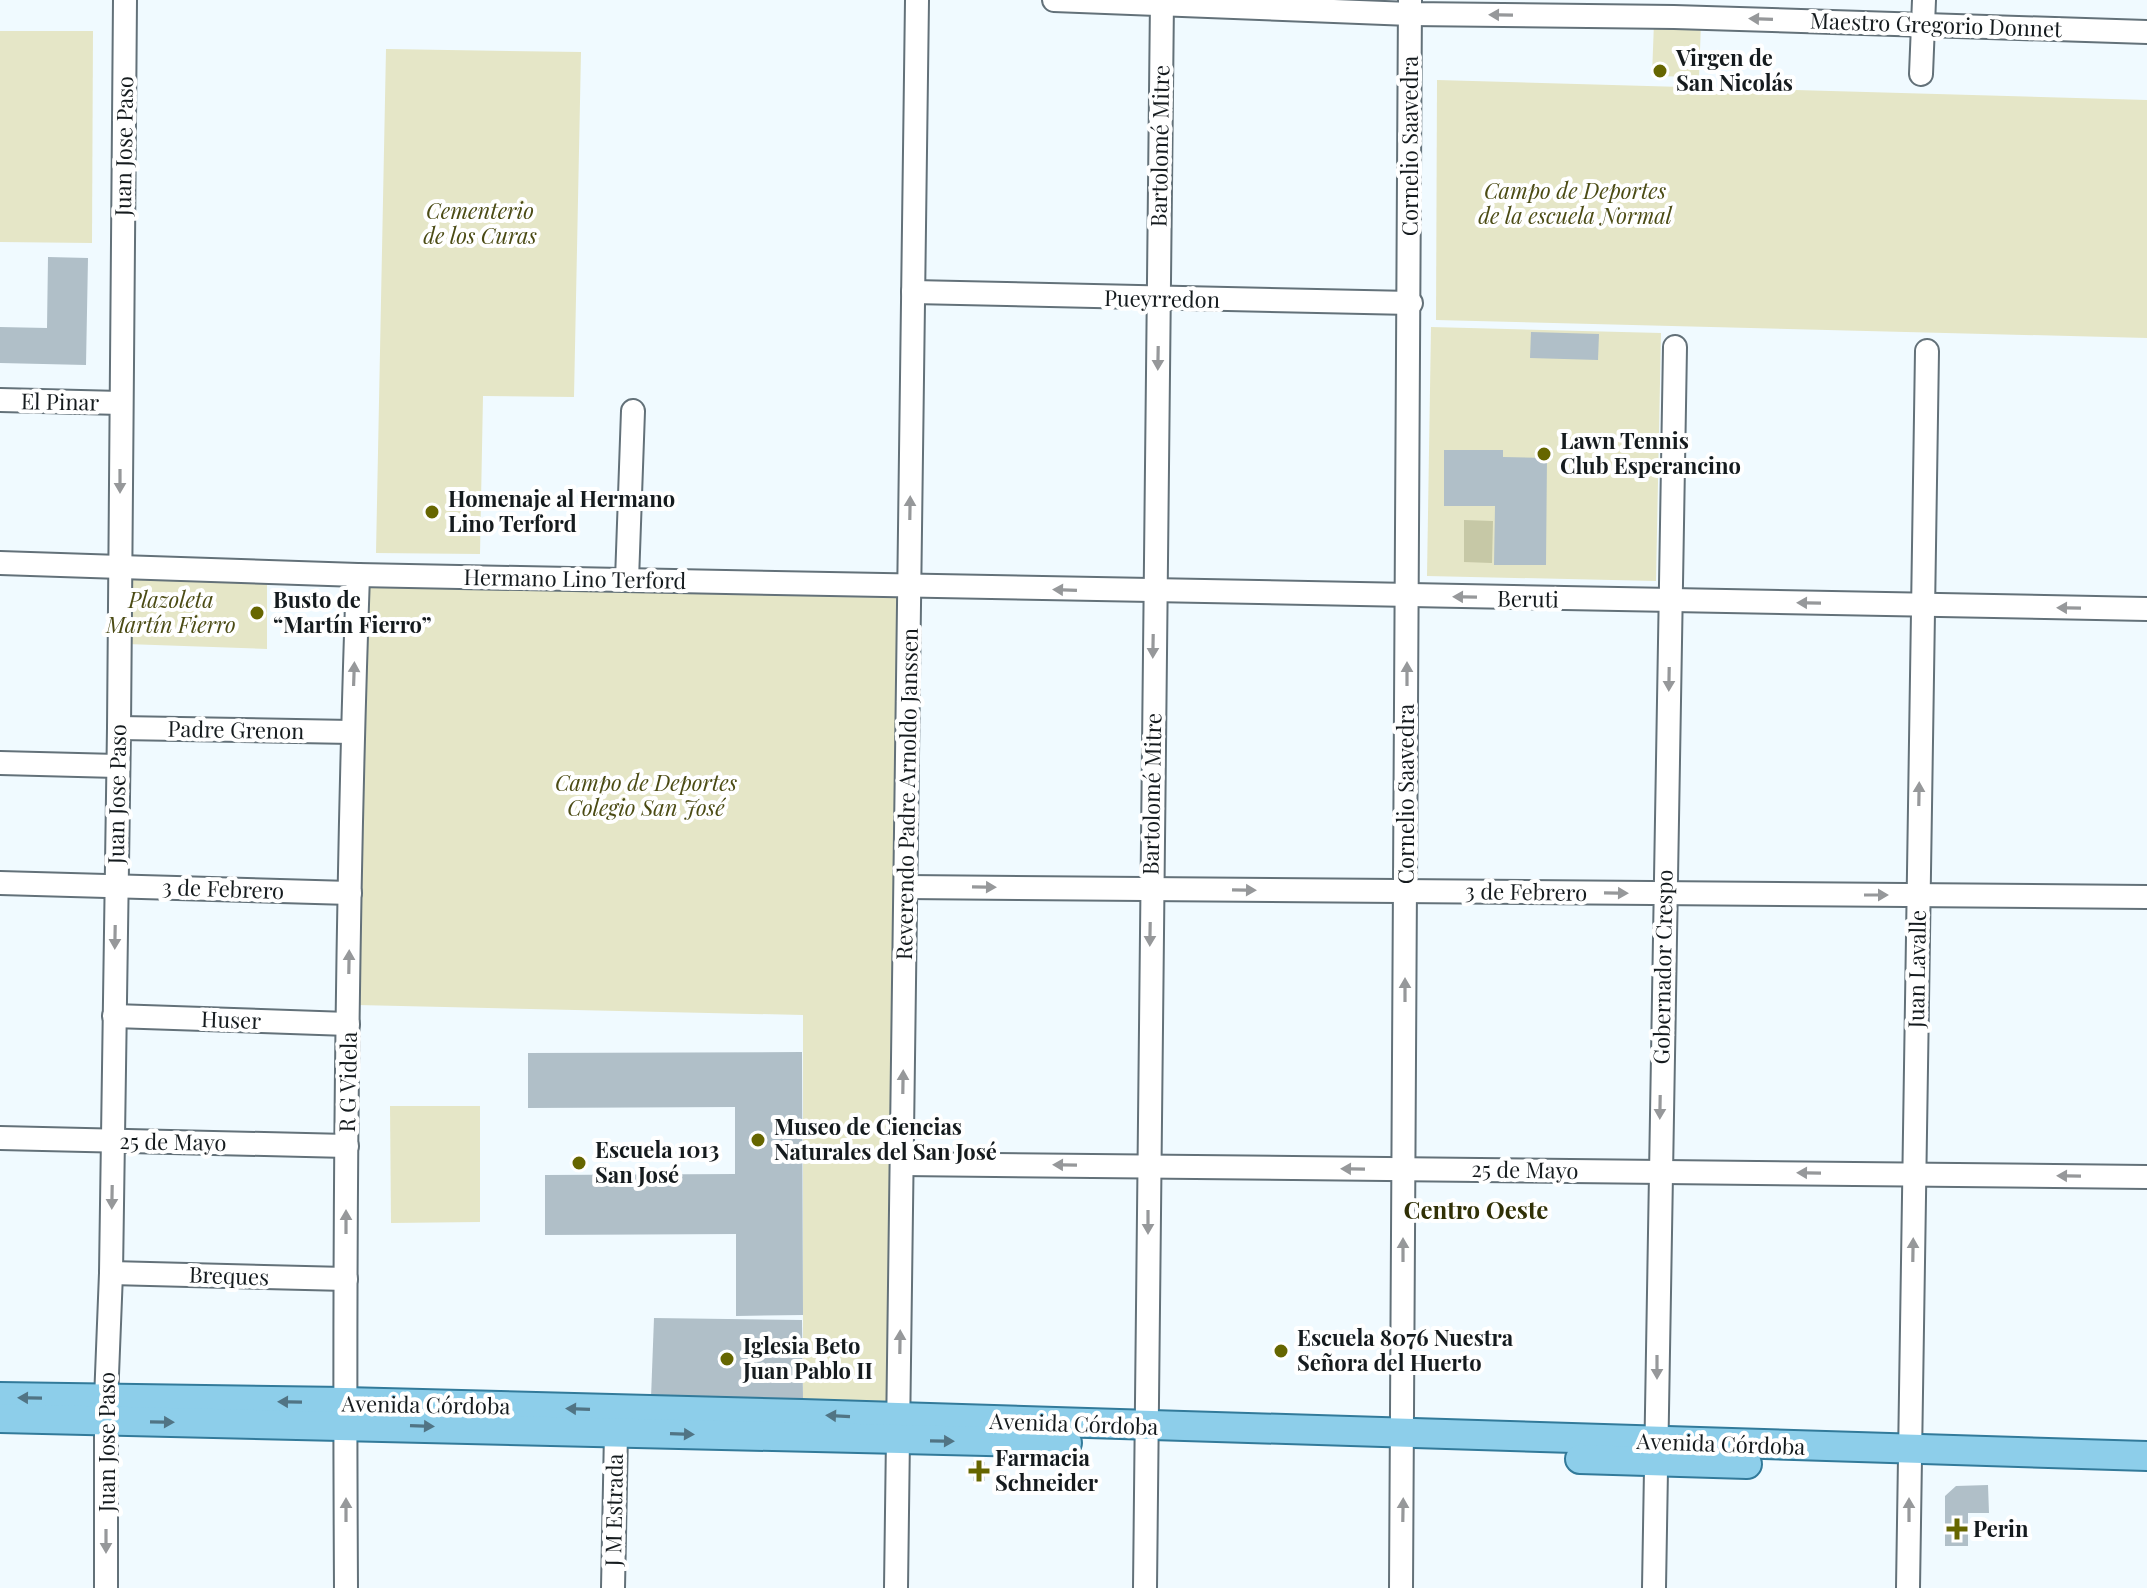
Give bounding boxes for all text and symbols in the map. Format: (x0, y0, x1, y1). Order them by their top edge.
street label: Maestro Gregorio Donnet (1810, 5, 2064, 43)
one-way arrow (1488, 9, 1513, 21)
one-way arrow (1748, 13, 1773, 26)
place label: Virgen de San Nicolás (1675, 42, 1793, 97)
street label: Cornelio Saavedra (1394, 56, 1424, 236)
marker: Virgen de San Nicolás (1651, 62, 1669, 80)
street label: Bartolomé Mitre (1143, 65, 1175, 227)
street label: Juan Jose Paso (107, 76, 139, 217)
park label: Campo de Deportes de la escuela Normal (1478, 175, 1673, 230)
park label: Cementerio de los Curas (423, 195, 537, 250)
street label: Pueyrredon (1104, 282, 1220, 314)
one-way arrow (1152, 346, 1164, 371)
street label: El Pinar (21, 385, 100, 417)
place label: Lawn Tennis Club Esperancino (1560, 425, 1741, 480)
marker: Lawn Tennis Club Esperancino (1535, 445, 1553, 463)
one-way arrow (114, 469, 126, 494)
place label: Homenaje al Hermano Lino Terford (448, 483, 675, 538)
one-way arrow (904, 495, 917, 520)
marker: Homenaje al Hermano Lino Terford (423, 503, 441, 521)
street label: Hermano Lino Terford (464, 561, 687, 595)
street label: Beruti (1497, 582, 1559, 614)
one-way arrow (1052, 583, 1077, 596)
park label: Plazoleta Martín Fierro (105, 584, 236, 639)
place label: Busto de “Martín Fierro” (273, 584, 432, 639)
one-way arrow (1452, 591, 1477, 604)
one-way arrow (1796, 597, 1821, 610)
one-way arrow (2056, 602, 2081, 614)
marker: Busto de “Martín Fierro” (248, 604, 266, 622)
street label: Reverendo Padre Arnoldo Janssen (888, 628, 924, 960)
one-way arrow (1147, 634, 1160, 659)
one-way arrow (348, 661, 361, 686)
one-way arrow (1401, 661, 1414, 686)
one-way arrow (1662, 667, 1675, 692)
street label: Cornelio Saavedra (1390, 704, 1420, 884)
street label: Padre Grenon (167, 713, 305, 745)
street label: Bartolomé Mitre (1135, 713, 1167, 875)
street label: Juan Jose Paso (100, 724, 132, 865)
park label: Campo de Deportes Colegio San José (555, 767, 738, 822)
one-way arrow (1913, 781, 1926, 806)
street label: Gobernador Crespo (1645, 869, 1679, 1065)
street label: 3 de Febrero (161, 871, 285, 905)
street label: 3 de Febrero (1465, 875, 1587, 907)
one-way arrow (972, 881, 997, 893)
one-way arrow (1232, 884, 1257, 896)
one-way arrow (1604, 887, 1629, 899)
one-way arrow (1864, 889, 1889, 901)
street label: Juan Lavalle (1900, 910, 1932, 1029)
one-way arrow (1144, 922, 1157, 947)
one-way arrow (109, 925, 121, 950)
one-way arrow (343, 949, 355, 974)
one-way arrow (1399, 977, 1411, 1002)
street label: Huser (201, 1003, 262, 1035)
street label: R G Videla (331, 1031, 363, 1133)
one-way arrow (897, 1069, 909, 1094)
one-way arrow (1654, 1095, 1666, 1120)
place label: Museo de Ciencias Naturales del San José (774, 1111, 997, 1166)
street label: 25 de Mayo (119, 1125, 227, 1157)
marker: Museo de Ciencias Naturales del San José (749, 1131, 767, 1149)
place label: Escuela 1013 San José (595, 1134, 719, 1189)
street label: 25 de Mayo (1471, 1153, 1579, 1185)
marker: Escuela 1013 San José (570, 1154, 588, 1172)
one-way arrow (1052, 1159, 1077, 1172)
one-way arrow (1340, 1163, 1365, 1175)
one-way arrow (1796, 1167, 1821, 1180)
one-way arrow (2056, 1170, 2081, 1182)
one-way arrow (106, 1185, 118, 1210)
district label: Centro Oeste (1404, 1193, 1548, 1225)
one-way arrow (340, 1209, 352, 1234)
one-way arrow (1142, 1210, 1154, 1235)
one-way arrow (1397, 1237, 1409, 1262)
one-way arrow (1906, 1237, 1919, 1262)
street label: Breques (188, 1259, 270, 1291)
place label: Escuela 8076 Nuestra Señora del Huerto (1297, 1322, 1514, 1377)
one-way arrow (894, 1329, 906, 1354)
place label: Iglesia Beto Juan Pablo II (742, 1330, 873, 1385)
marker: Escuela 8076 Nuestra Señora del Huerto (1272, 1342, 1290, 1360)
marker: Iglesia Beto Juan Pablo II (718, 1350, 736, 1368)
one-way arrow (1651, 1355, 1663, 1380)
street label: Juan Jose Paso (91, 1372, 121, 1513)
street label: Avenida Córdoba (340, 1388, 511, 1420)
one-way arrow (17, 1392, 42, 1404)
one-way arrow (277, 1396, 302, 1408)
one-way arrow (565, 1402, 590, 1415)
street label: Avenida Córdoba (988, 1405, 1159, 1441)
one-way arrow (825, 1410, 850, 1423)
one-way arrow (150, 1416, 175, 1428)
one-way arrow (410, 1420, 435, 1433)
street label: Avenida Córdoba (1635, 1425, 1806, 1461)
one-way arrow (670, 1427, 695, 1440)
one-way arrow (930, 1434, 955, 1447)
place label: Farmacia Schneider (995, 1442, 1099, 1497)
street label: J M Estrada (597, 1453, 629, 1568)
marker: Farmacia Schneider (970, 1462, 988, 1480)
one-way arrow (340, 1497, 352, 1522)
one-way arrow (1396, 1497, 1409, 1522)
one-way arrow (1903, 1497, 1915, 1522)
place label: Perin (1973, 1513, 2029, 1543)
marker: Perin (1948, 1520, 1966, 1538)
one-way arrow (100, 1529, 112, 1554)

